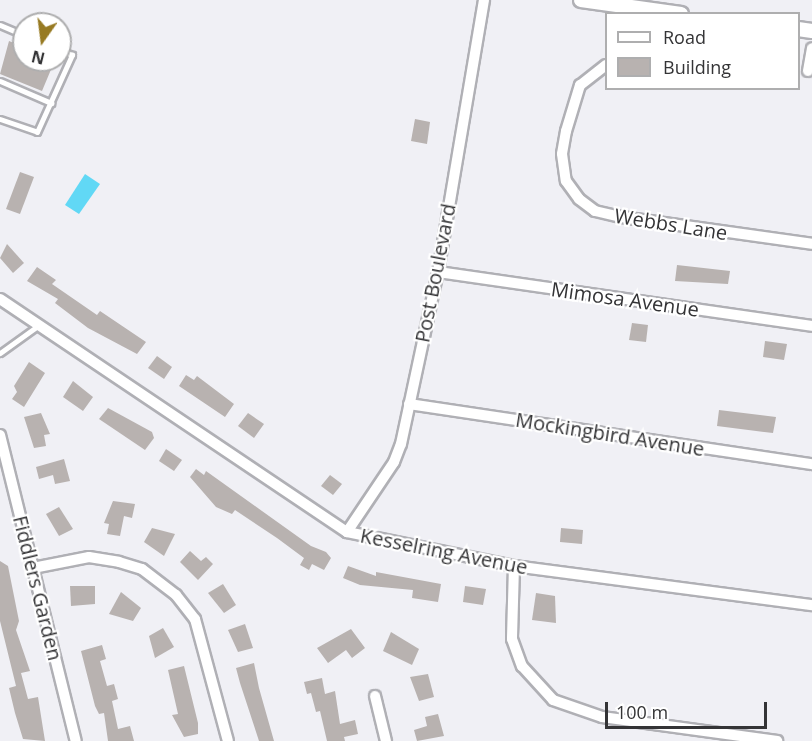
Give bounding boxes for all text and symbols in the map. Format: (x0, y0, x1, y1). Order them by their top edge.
north arrow (12, 12, 72, 72)
legend (605, 12, 800, 90)
text: Road (663, 25, 706, 49)
text: N (29, 45, 47, 70)
text: Building (663, 55, 731, 79)
street label: Post Boulevard (410, 202, 460, 344)
street label: Webbs Lane (613, 203, 729, 245)
street label: Mimosa Avenue (550, 277, 700, 321)
street label: Mockingbird Avenue (514, 407, 706, 461)
street label: Fiddlers Garden (8, 513, 68, 663)
street label: Kesselring Avenue (358, 523, 530, 579)
scale bar (608, 690, 770, 728)
text: 100 m (616, 700, 668, 724)

